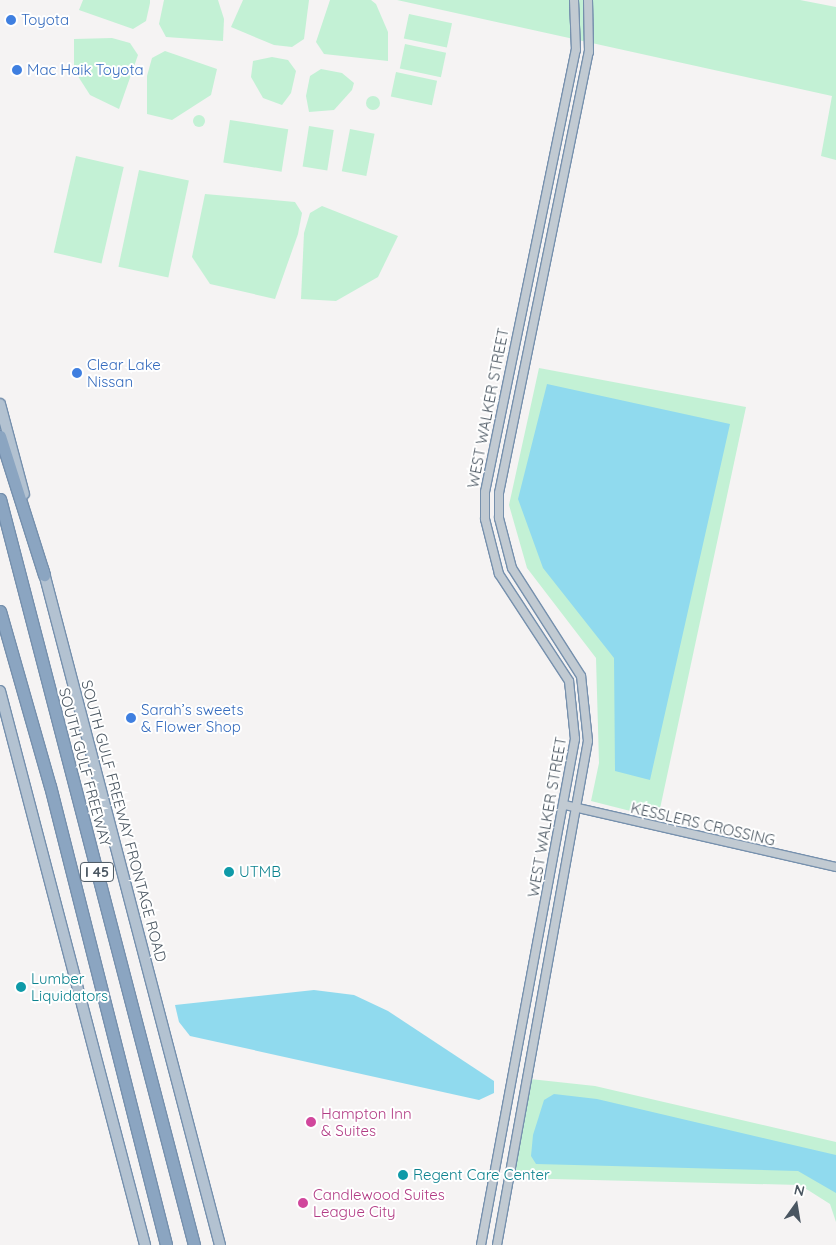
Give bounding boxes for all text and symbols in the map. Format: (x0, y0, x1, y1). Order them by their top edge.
place label: Toyota (21, 11, 69, 29)
marker: Toyota (5, 14, 17, 26)
place label: Mac Haik Toyota (27, 61, 144, 79)
marker: Mac Haik Toyota (11, 64, 23, 76)
street label: WEST WALKER STREET (464, 326, 512, 490)
place label: Clear Lake Nissan (87, 355, 161, 390)
marker: Clear Lake Nissan (71, 367, 83, 379)
street label: SOUTH GULF FREEWAY FRONTAGE ROAD (78, 678, 170, 964)
street label: SOUTH GULF FREEWAY (55, 686, 115, 848)
place label: Sarah’s sweets & Flower Shop (141, 700, 243, 735)
marker: Sarah’s sweets & Flower Shop (125, 712, 137, 724)
street label: WEST WALKER STREET (524, 735, 570, 899)
street label: KESSLERS CROSSING (629, 799, 777, 849)
road number: I 45 (80, 860, 114, 884)
place label: UTMB (239, 863, 281, 881)
marker: UTMB (223, 866, 235, 878)
place label: Lumber Liquidators (31, 969, 108, 1004)
marker: Lumber Liquidators (15, 981, 27, 993)
place label: Hampton Inn & Suites (321, 1104, 412, 1139)
marker: Hampton Inn & Suites (305, 1116, 317, 1128)
place label: Regent Care Center (413, 1166, 550, 1184)
marker: Regent Care Center (397, 1169, 409, 1181)
north arrow (771, 1180, 821, 1230)
text: N (792, 1180, 806, 1200)
place label: Candlewood Suites League City (313, 1185, 445, 1220)
marker: Candlewood Suites League City (297, 1197, 309, 1209)

